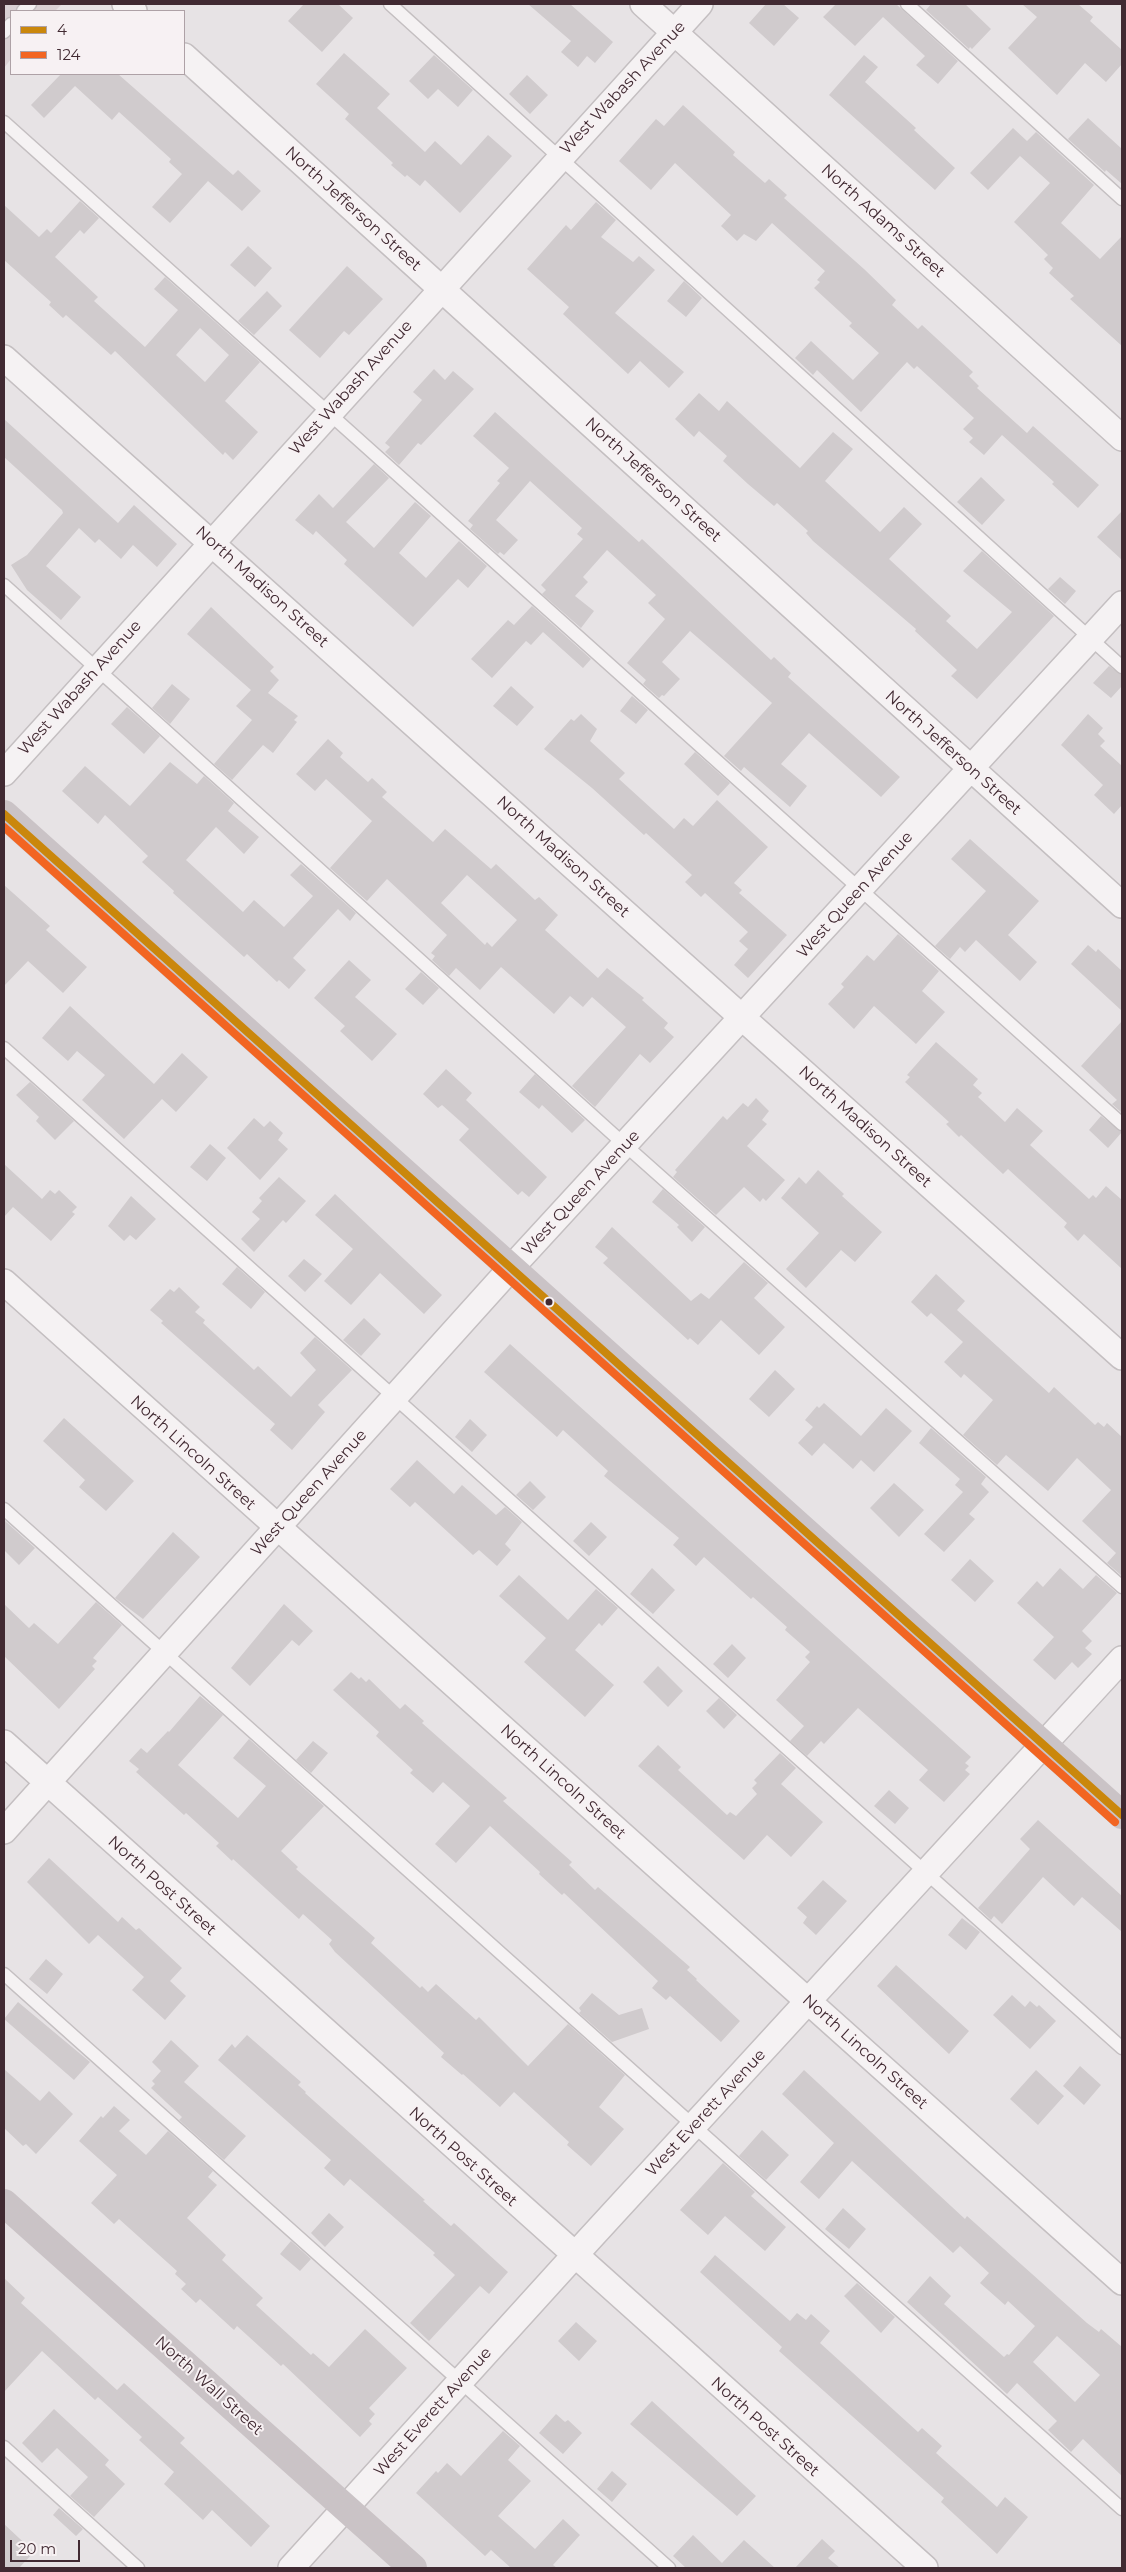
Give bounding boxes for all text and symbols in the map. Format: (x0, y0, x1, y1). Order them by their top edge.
legend (10, 10, 185, 75)
street label: West Wabash Avenue (556, 18, 690, 158)
text: 4 (57, 20, 67, 39)
text: 124 (57, 45, 81, 64)
street label: North Jefferson Street (281, 143, 425, 275)
street label: North Adams Street (817, 160, 949, 282)
street label: West Wabash Avenue (285, 317, 417, 459)
street label: North Jefferson Street (581, 414, 725, 546)
street label: North Madison Street (192, 522, 332, 652)
street label: West Wabash Avenue (14, 617, 146, 759)
street label: North Jefferson Street (881, 687, 1025, 819)
street label: North Madison Street (493, 792, 633, 922)
street label: West Queen Avenue (793, 828, 917, 962)
street label: North Madison Street (795, 1062, 935, 1192)
street label: West Queen Avenue (518, 1127, 644, 1259)
unlabelled marker (544, 1297, 554, 1307)
street label: North Lincoln Street (126, 1392, 260, 1514)
street label: West Queen Avenue (247, 1426, 371, 1560)
street label: North Lincoln Street (496, 1721, 630, 1843)
street label: North Post Street (104, 1832, 220, 1940)
street label: North Lincoln Street (798, 1991, 932, 2113)
street label: West Everett Avenue (642, 2045, 770, 2181)
street label: North Post Street (405, 2103, 521, 2211)
street label: North Wall Street (151, 2332, 267, 2440)
street label: West Everett Avenue (370, 2344, 496, 2480)
street label: North Post Street (707, 2373, 823, 2481)
scale bar (12, 2530, 82, 2562)
text: 20 m (18, 2539, 56, 2558)

